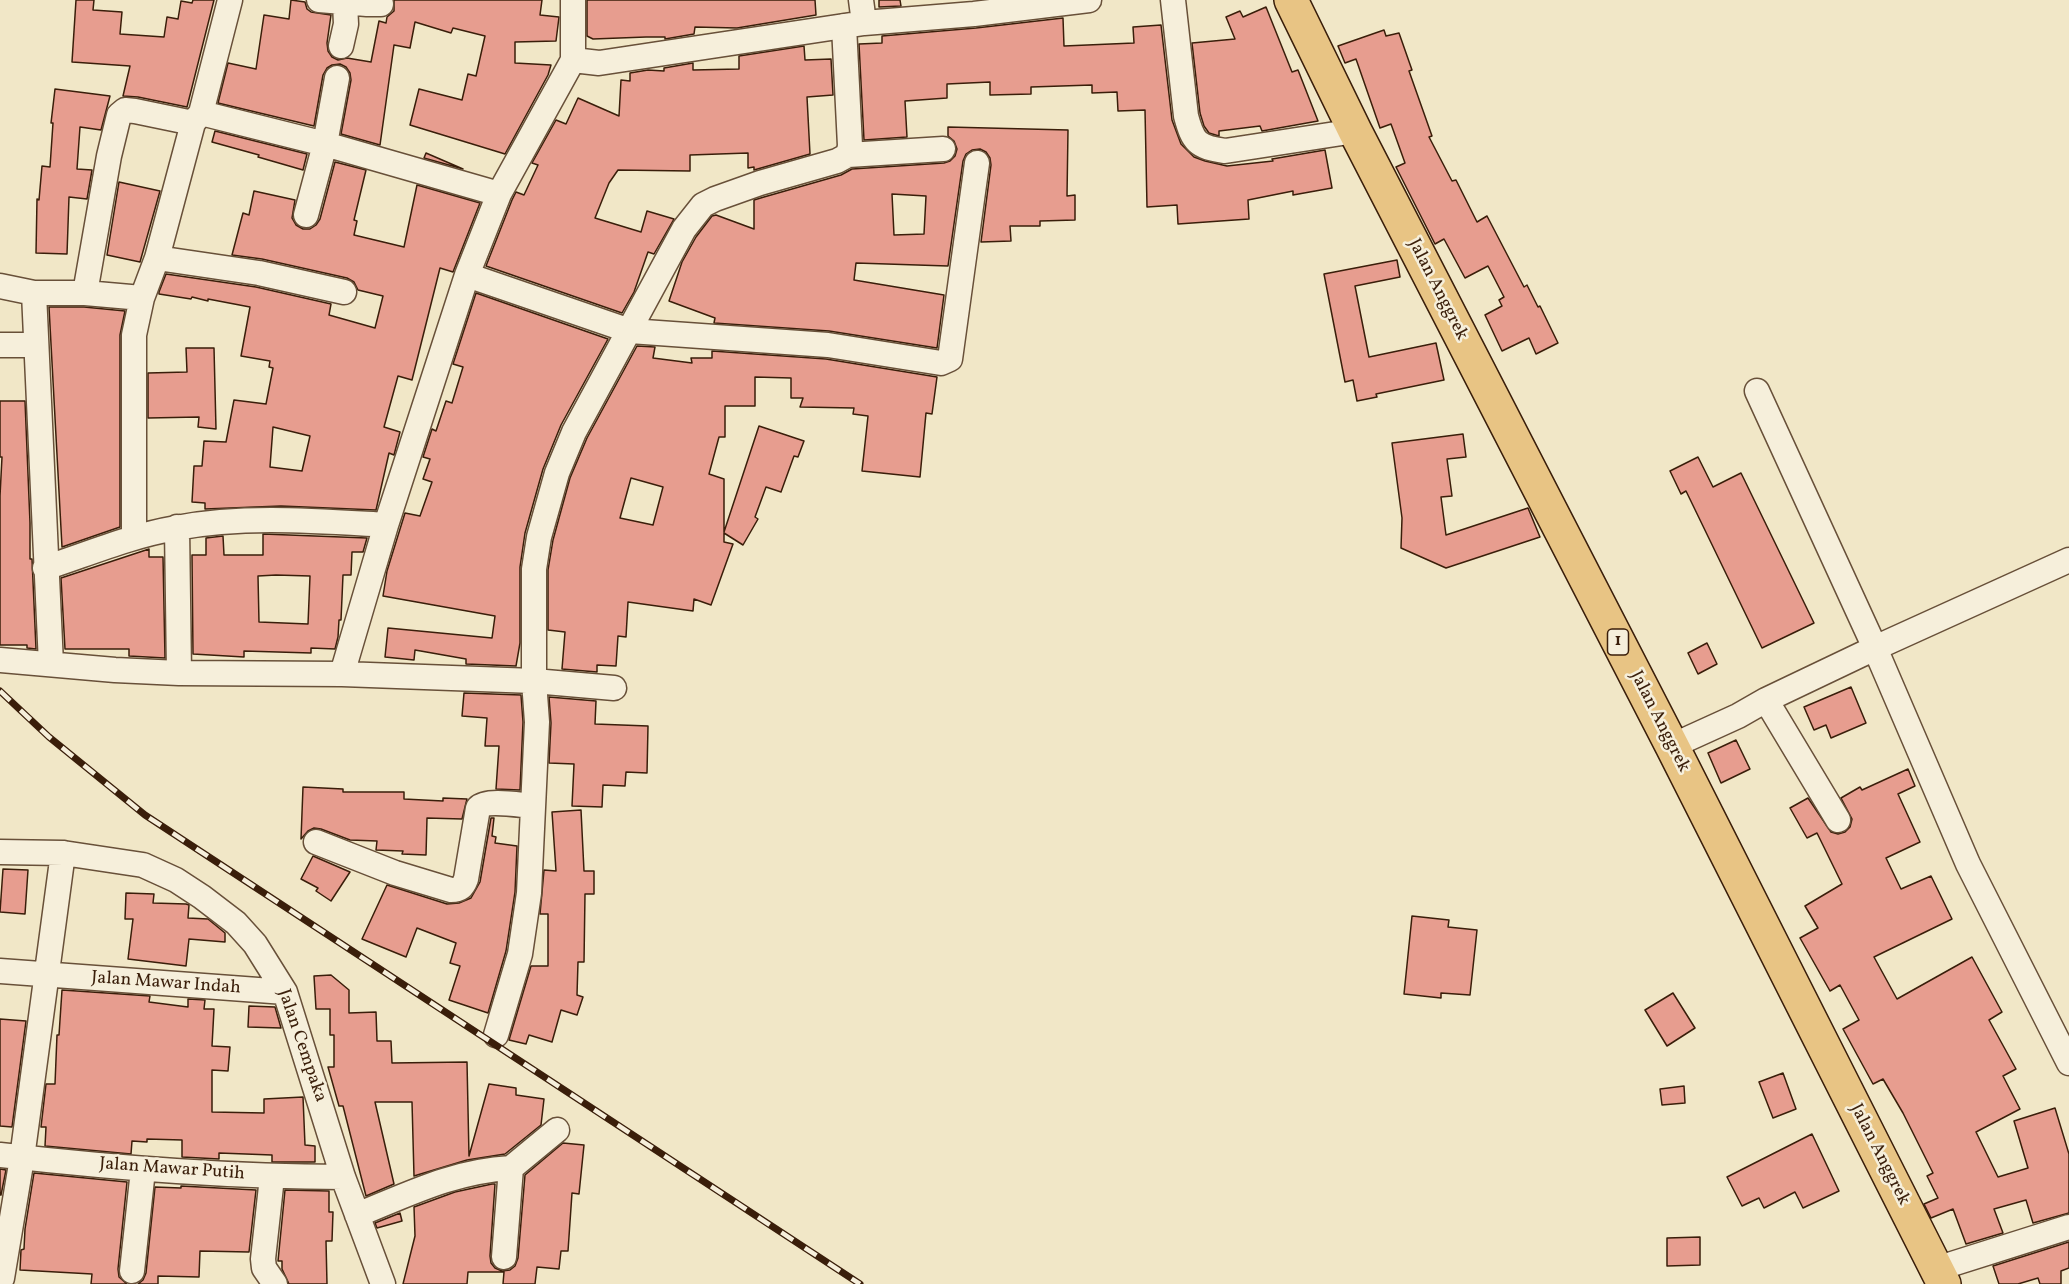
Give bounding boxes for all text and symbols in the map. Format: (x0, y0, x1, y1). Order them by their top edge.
street label: Jalan Anggrek (1402, 236, 1472, 344)
road number: 1 (1608, 629, 1628, 655)
street label: Jalan Anggrek (1624, 668, 1694, 776)
street label: Jalan Mawar Indah (91, 968, 241, 1000)
street label: Jalan Cempaka (272, 987, 330, 1105)
street label: Jalan Anggrek (1844, 1101, 1914, 1209)
street label: Jalan Mawar Putih (98, 1154, 246, 1186)

